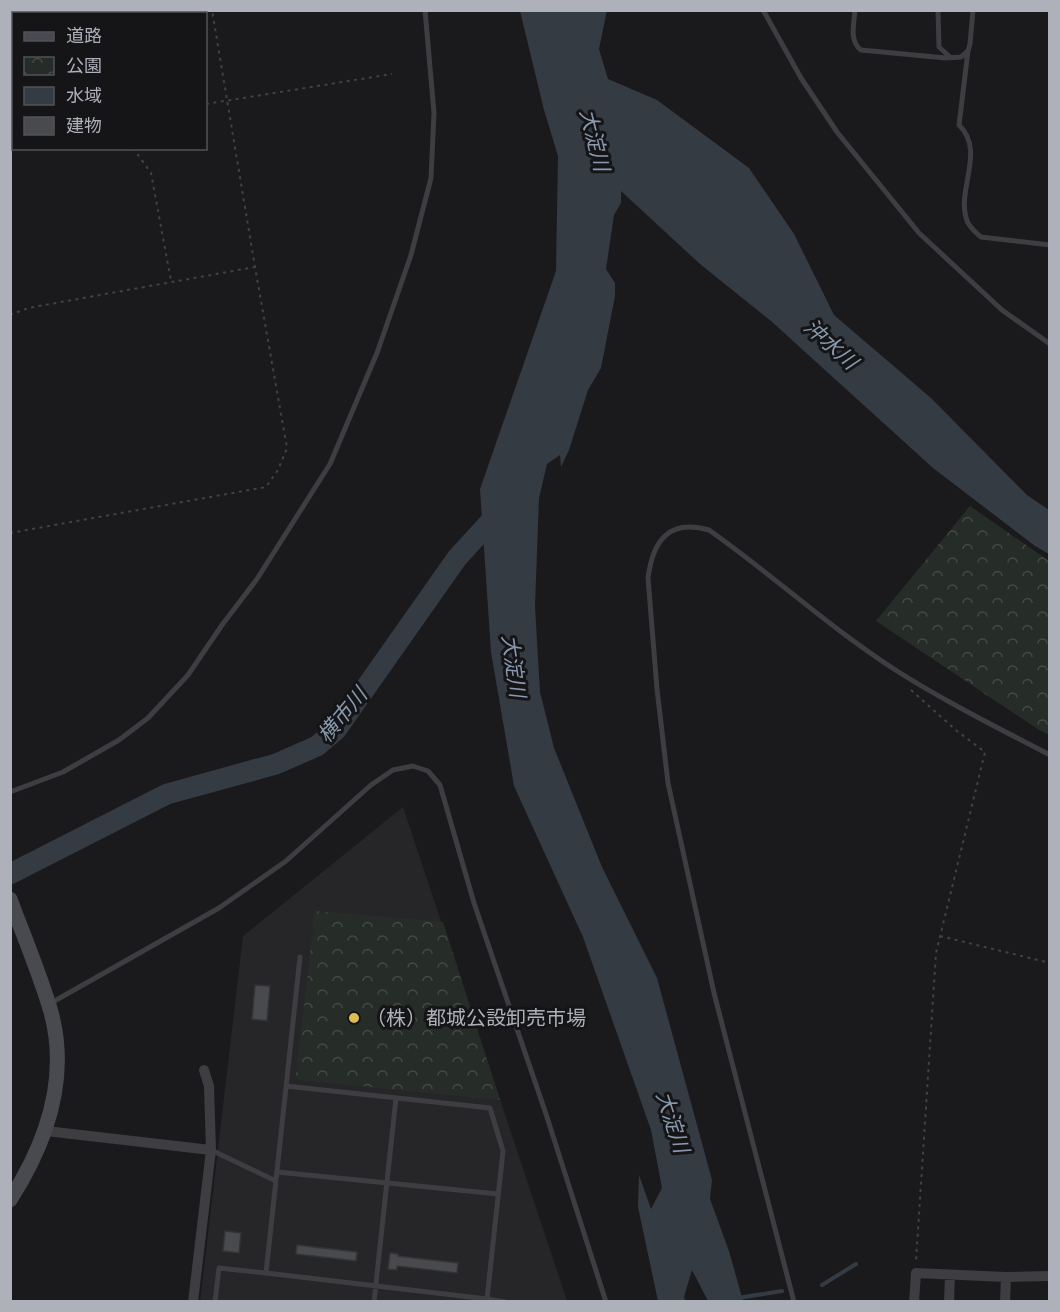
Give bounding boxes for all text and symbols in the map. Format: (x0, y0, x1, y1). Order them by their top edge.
legend (12, 12, 207, 150)
text: 道路 (66, 24, 102, 47)
text: 公園 (66, 54, 102, 77)
text: 水域 (66, 84, 102, 107)
water label: 大淀川 (574, 106, 616, 176)
text: 建物 (66, 114, 102, 137)
water label: 沖水川 (799, 313, 865, 376)
water label: 大淀川 (496, 633, 532, 701)
water label: 横市川 (311, 681, 374, 748)
place label: （株）都城公設卸売市場 (366, 1005, 586, 1031)
marker: （株）都城公設卸売市場 (347, 1011, 361, 1025)
water label: 大淀川 (650, 1088, 696, 1158)

